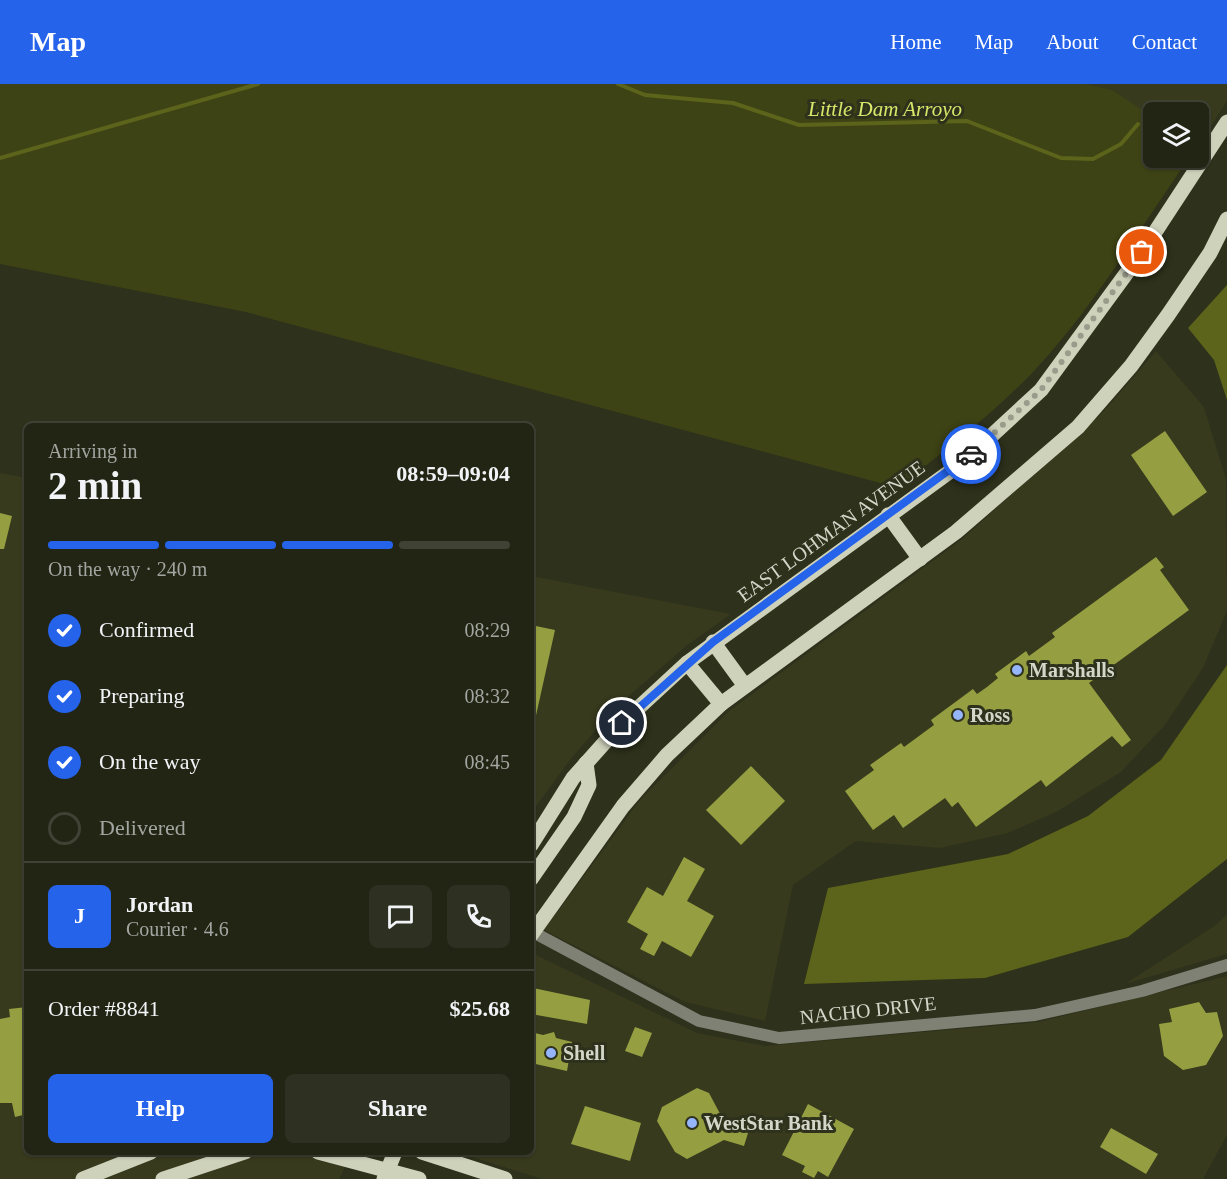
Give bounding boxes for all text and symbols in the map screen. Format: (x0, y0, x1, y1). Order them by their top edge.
text: Map (30, 26, 86, 57)
text: Home (890, 30, 942, 54)
text: Map (975, 30, 1013, 54)
text: About (1046, 30, 1099, 54)
text: Contact (1132, 30, 1197, 54)
water label: Little Dam Arroyo (807, 97, 962, 121)
map controls (1143, 102, 1209, 168)
button: layers (1143, 102, 1209, 168)
pin (1116, 226, 1167, 277)
icon: bag (1125, 235, 1158, 268)
courier (941, 424, 1001, 484)
icon: car (955, 438, 988, 471)
text: Arriving in (48, 440, 137, 462)
street label: EAST LOHMAN AVENUE (733, 456, 929, 606)
text: 08:59–09:04 (396, 461, 510, 486)
text: 2 min (48, 464, 142, 507)
text: On the way · 240 m (48, 558, 207, 580)
icon: check (48, 614, 81, 647)
text: Confirmed (99, 617, 194, 642)
text: 08:29 (464, 619, 510, 641)
place label: Marshalls (1029, 659, 1115, 681)
marker: Marshalls (1010, 663, 1024, 677)
icon: check (48, 680, 81, 713)
text: Preparing (99, 683, 185, 708)
text: 08:32 (464, 685, 510, 707)
pin (596, 697, 647, 748)
place label: Ross (970, 704, 1010, 726)
icon: home (605, 706, 638, 739)
marker: Ross (951, 708, 965, 722)
icon: check (48, 746, 81, 779)
text: On the way (99, 749, 200, 774)
text: 08:45 (464, 751, 510, 773)
text: Delivered (99, 815, 186, 840)
button: chat (369, 885, 432, 948)
button: phone (447, 885, 510, 948)
text: Jordan (126, 892, 193, 917)
text: J (74, 903, 85, 928)
text: Courier · 4.6 (126, 918, 229, 940)
street label: NACHO DRIVE (799, 992, 937, 1028)
text: Order #8841 (48, 996, 160, 1021)
text: $25.68 (450, 996, 510, 1021)
place label: Shell (563, 1042, 606, 1064)
marker: Shell (544, 1046, 558, 1060)
button: Help (48, 1074, 273, 1143)
button: Share (285, 1074, 510, 1143)
place label: WestStar Bank (704, 1112, 834, 1134)
marker: WestStar Bank (685, 1116, 699, 1130)

